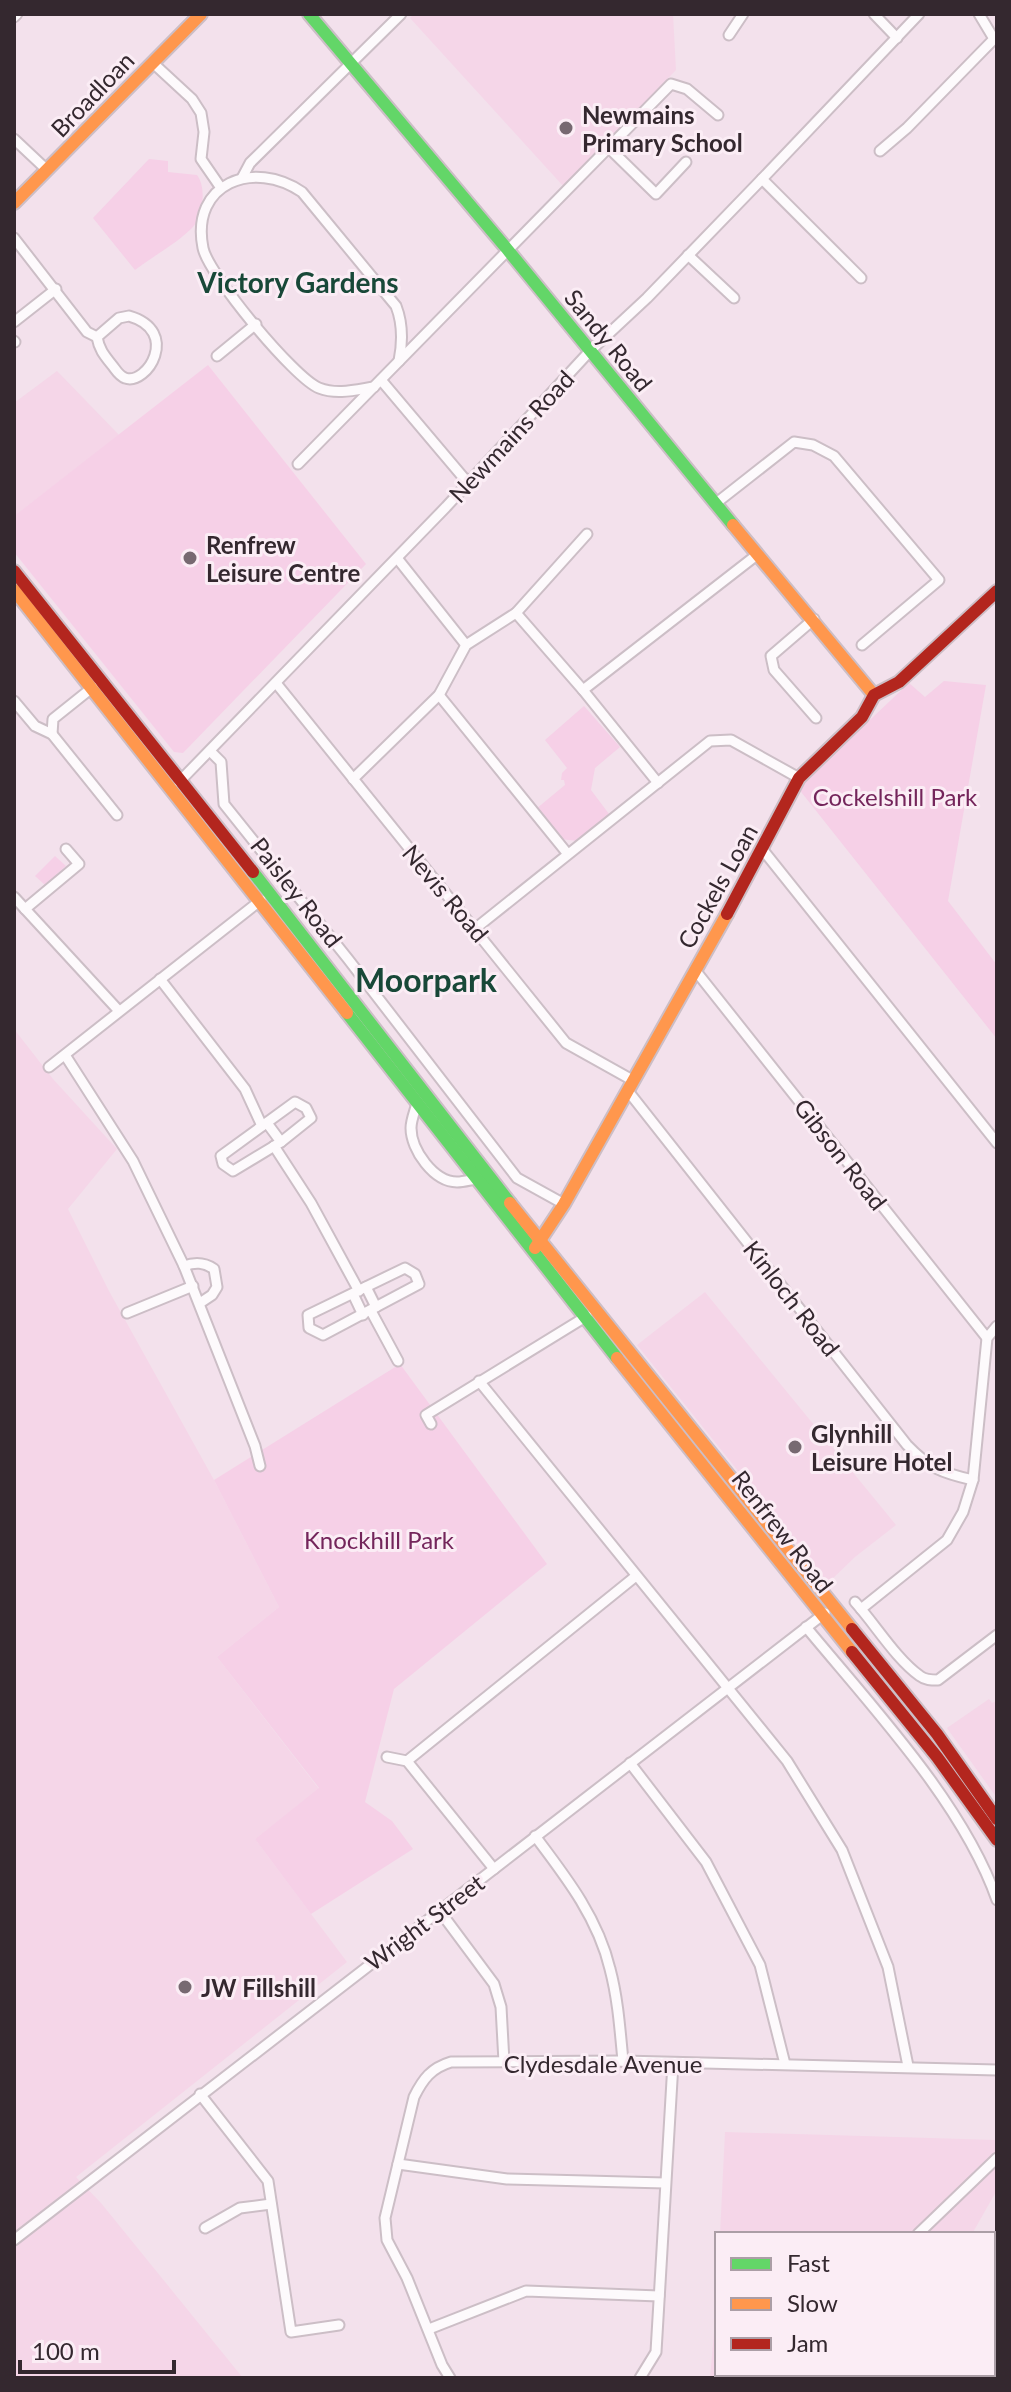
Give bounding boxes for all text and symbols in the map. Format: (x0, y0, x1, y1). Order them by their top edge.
street label: Broadloan (44, 45, 140, 143)
place label: Newmains Primary School (582, 100, 743, 157)
marker: Newmains Primary School (557, 119, 575, 137)
district label: Victory Gardens (196, 265, 399, 299)
street label: Sandy Road (559, 283, 659, 397)
street label: Newmains Road (442, 364, 580, 508)
place label: Renfrew Leisure Centre (206, 530, 360, 587)
marker: Renfrew Leisure Centre (181, 549, 199, 567)
park label: Cockelshill Park (813, 782, 978, 811)
street label: Cockels Loan (671, 819, 763, 953)
street label: Paisley Road (245, 831, 349, 953)
street label: Nevis Road (397, 838, 495, 948)
district label: Moorpark (355, 960, 498, 999)
street label: Gibson Road (789, 1093, 893, 1215)
street label: Kinloch Road (738, 1234, 846, 1362)
place label: Glynhill Leisure Hotel (811, 1419, 952, 1476)
marker: Glynhill Leisure Hotel (786, 1438, 804, 1456)
street label: Renfrew Road (726, 1464, 840, 1598)
park label: Knockhill Park (304, 1525, 455, 1554)
street label: Wright Street (359, 1867, 490, 1976)
place label: JW Fillshill (201, 1973, 316, 2002)
marker: JW Fillshill (176, 1978, 194, 1996)
street label: Clydesdale Avenue (504, 2049, 702, 2078)
legend (715, 2232, 995, 2376)
text: Fast (787, 2248, 830, 2277)
text: Slow (787, 2288, 838, 2317)
scale bar (20, 2324, 174, 2374)
text: Jam (787, 2328, 828, 2357)
text: 100 m (32, 2336, 100, 2365)

